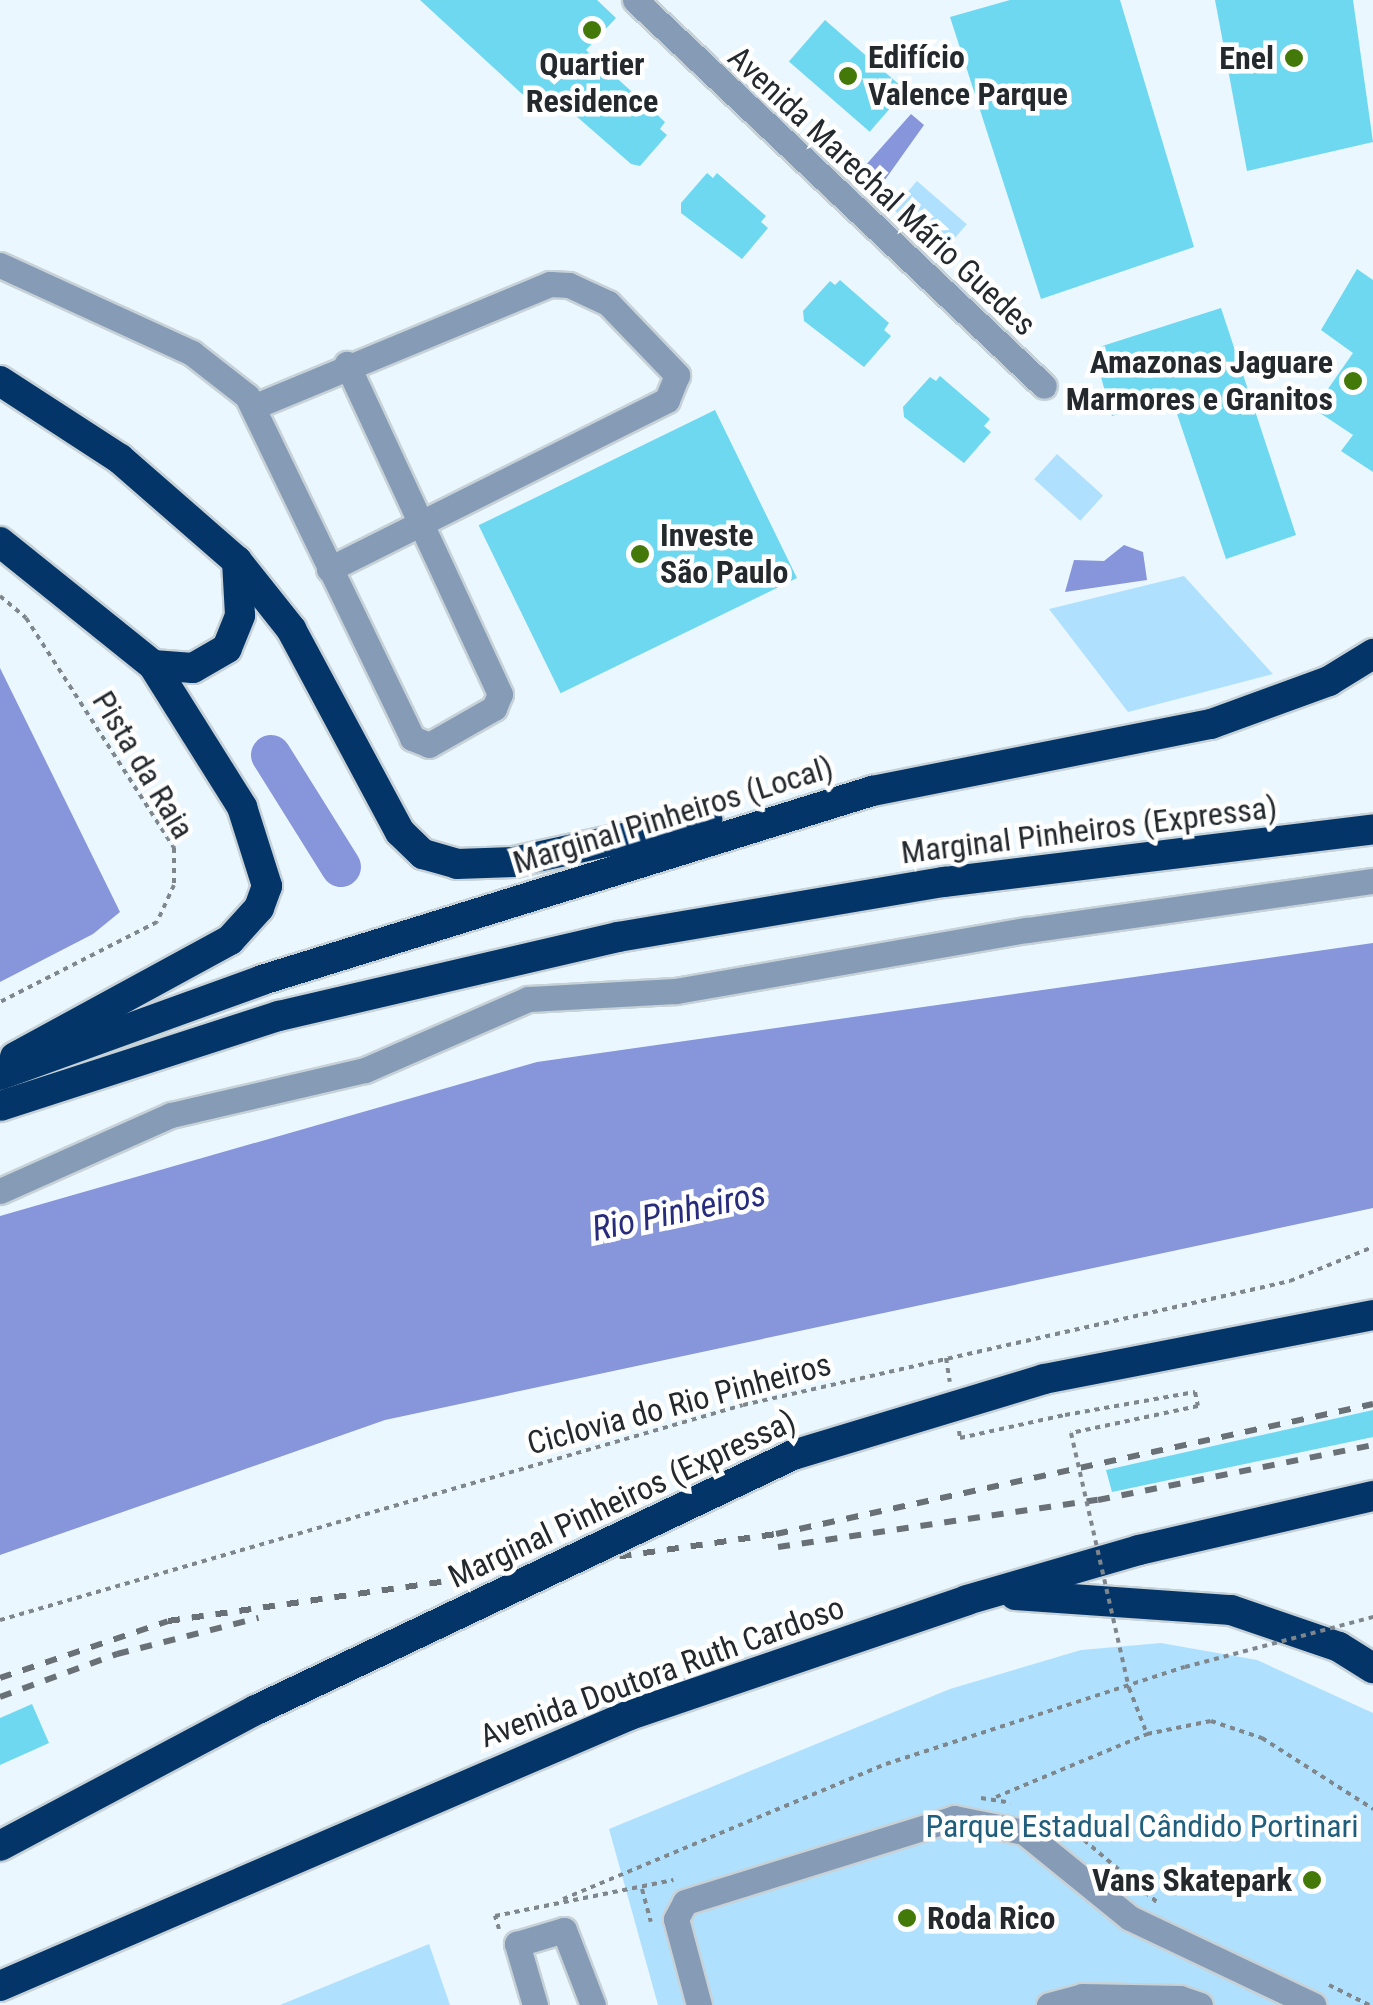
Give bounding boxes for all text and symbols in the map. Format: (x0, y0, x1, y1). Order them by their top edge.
marker: Quartier Residence (581, 19, 603, 41)
street label: Avenida Marechal Mário Guedes (720, 38, 1044, 344)
place label: Edifício Valence Parque (868, 39, 1068, 114)
place label: Enel (1219, 39, 1274, 77)
place label: Quartier Residence (526, 46, 658, 121)
marker: Enel (1283, 47, 1305, 69)
marker: Edifício Valence Parque (837, 65, 859, 87)
place label: Amazonas Jaguare Marmores e Granitos (1066, 344, 1333, 419)
marker: Amazonas Jaguare Marmores e Granitos (1342, 370, 1364, 392)
place label: Investe São Paulo (660, 517, 788, 592)
marker: Investe São Paulo (629, 543, 651, 565)
street label: Pista da Raia (84, 684, 202, 846)
street label: Marginal Pinheiros (Local) (508, 748, 838, 882)
street label: Marginal Pinheiros (Expressa) (899, 788, 1279, 872)
water label: Rio Pinheiros (588, 1173, 770, 1251)
street label: Ciclovia do Rio Pinheiros (523, 1345, 835, 1463)
street label: Marginal Pinheiros (Expressa) (442, 1402, 802, 1596)
street label: Avenida Doutora Ruth Cardoso (475, 1588, 849, 1756)
park label: Parque Estadual Cândido Portinari (925, 1807, 1359, 1845)
place label: Vans Skatepark (1092, 1861, 1292, 1899)
marker: Vans Skatepark (1301, 1869, 1323, 1891)
place label: Roda Rico (927, 1899, 1055, 1937)
marker: Roda Rico (896, 1907, 918, 1929)

